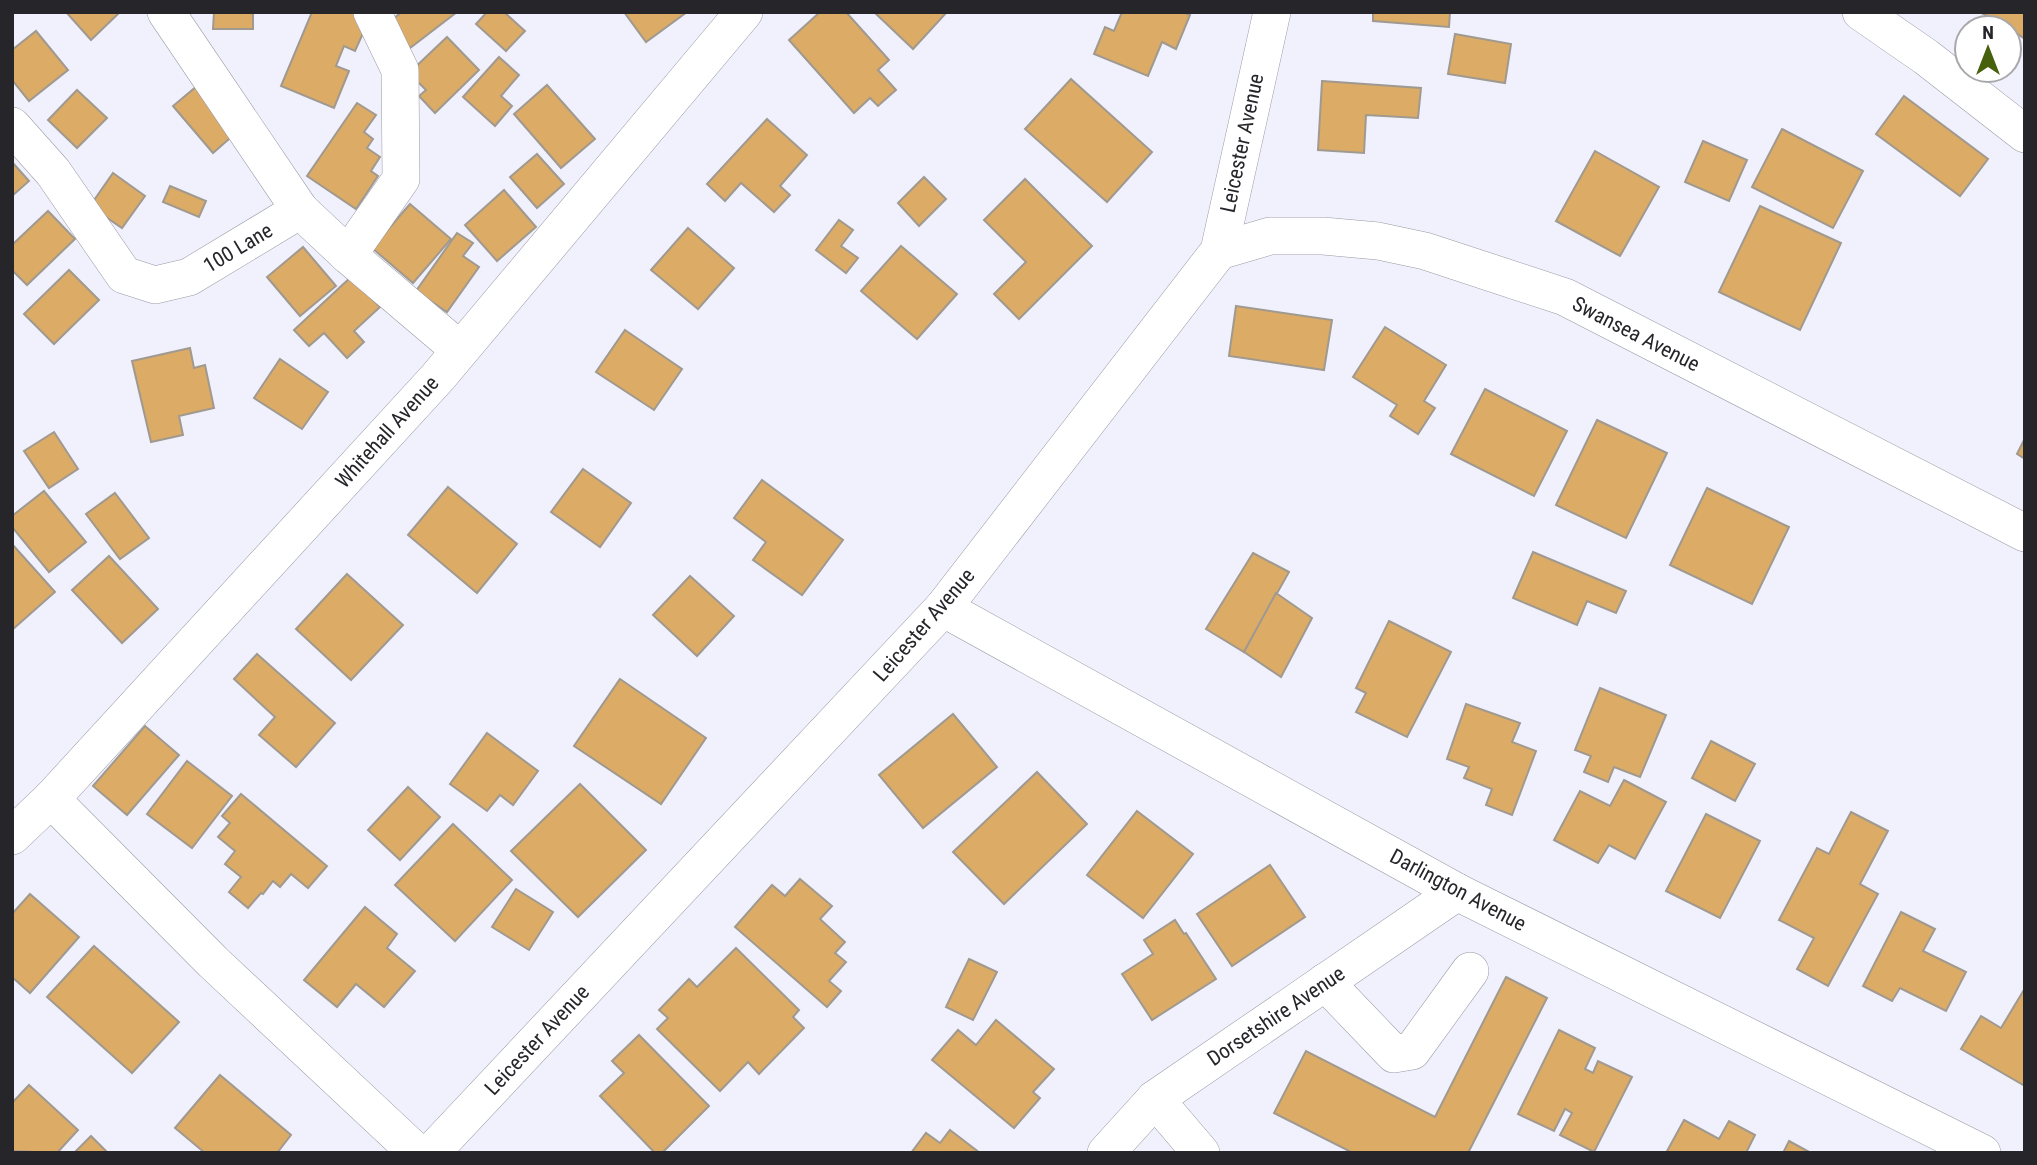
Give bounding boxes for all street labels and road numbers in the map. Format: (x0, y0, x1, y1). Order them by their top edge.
street label: Leicester Avenue (1216, 71, 1268, 215)
street label: 100 Lane (199, 218, 277, 278)
street label: Swansea Avenue (1568, 292, 1704, 376)
street label: Whitehall Avenue (331, 371, 444, 493)
street label: Leicester Avenue (869, 564, 980, 686)
street label: Darlington Avenue (1386, 844, 1530, 936)
street label: Dorsetshire Avenue (1203, 961, 1349, 1071)
street label: Leicester Avenue (480, 980, 594, 1100)

